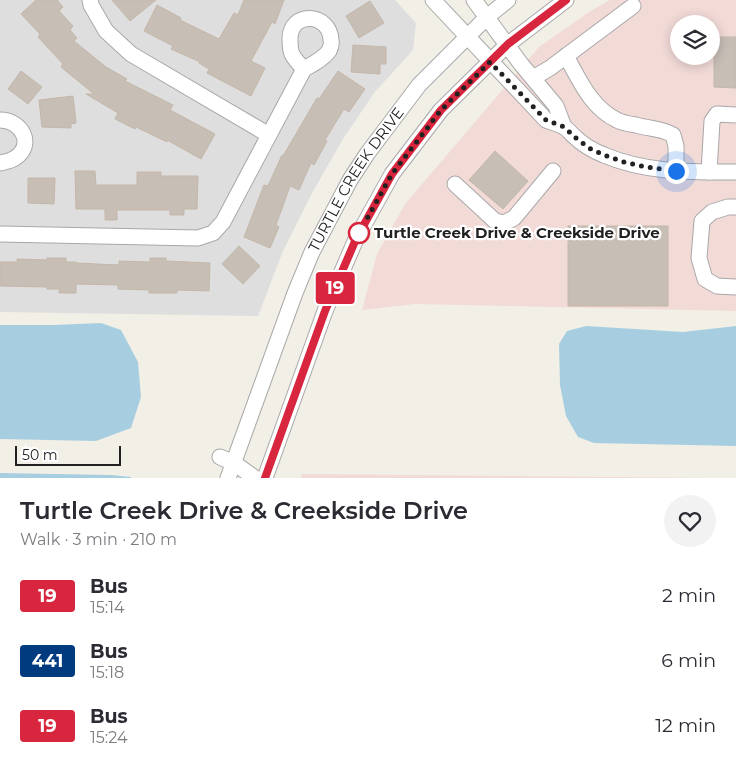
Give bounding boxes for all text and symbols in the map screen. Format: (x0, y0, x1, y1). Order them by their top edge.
map controls (670, 15, 720, 65)
button: layers (670, 15, 720, 65)
street label: TURTLE CREEK DRIVE (304, 104, 408, 255)
your location (664, 159, 689, 184)
marker: Turtle Creek Drive & Creekside Drive (348, 222, 370, 244)
place label: Turtle Creek Drive & Creekside Drive (374, 223, 660, 242)
line badge: 19 (312, 272, 358, 304)
text: 19 (326, 277, 344, 299)
scale bar (15, 443, 121, 466)
text: 50 m (22, 446, 58, 464)
button: heart (664, 495, 716, 547)
text: Turtle Creek Drive & Creekside Drive (20, 496, 468, 525)
text: Walk · 3 min · 210 m (20, 530, 177, 549)
text: Bus (90, 575, 128, 598)
text: 2 min (662, 584, 716, 607)
text: 19 (38, 585, 57, 607)
text: 15:14 (90, 598, 125, 617)
text: Bus (90, 640, 128, 663)
text: 6 min (661, 649, 716, 672)
text: 441 (32, 650, 63, 672)
text: 15:18 (90, 663, 124, 682)
text: Bus (90, 705, 128, 728)
text: 12 min (655, 714, 716, 737)
text: 19 (38, 715, 57, 737)
text: 15:24 (90, 728, 128, 747)

